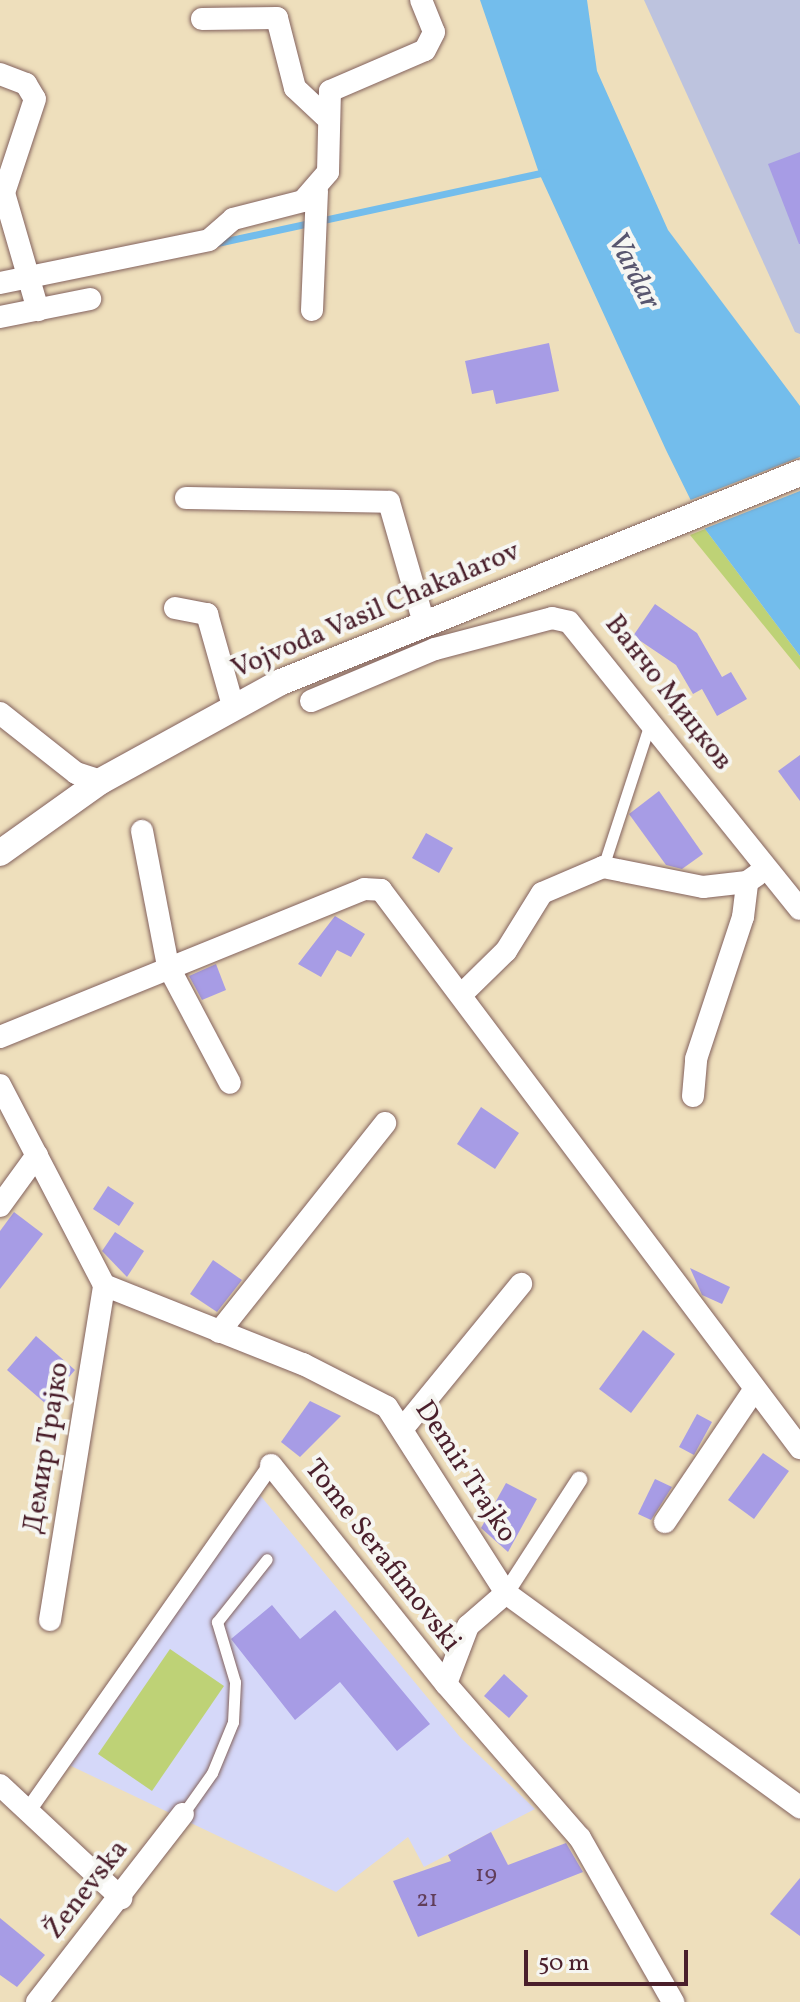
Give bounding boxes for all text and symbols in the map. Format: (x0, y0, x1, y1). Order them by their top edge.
water label: Vardar (598, 226, 668, 316)
street label: Vojvoda Vasil Chakalarov (226, 535, 526, 687)
street label: Ванчо Мицков (597, 609, 739, 777)
street label: Демир Трајко (17, 1359, 77, 1537)
street label: Demir Trajko (407, 1395, 523, 1549)
street label: Tome Serafimovski (296, 1453, 468, 1659)
street label: Ženevska (38, 1834, 136, 1946)
house number: 19 (475, 1862, 497, 1890)
house number: 21 (416, 1887, 438, 1915)
scale bar (528, 1934, 692, 1984)
text: 50 m (538, 1947, 590, 1981)

